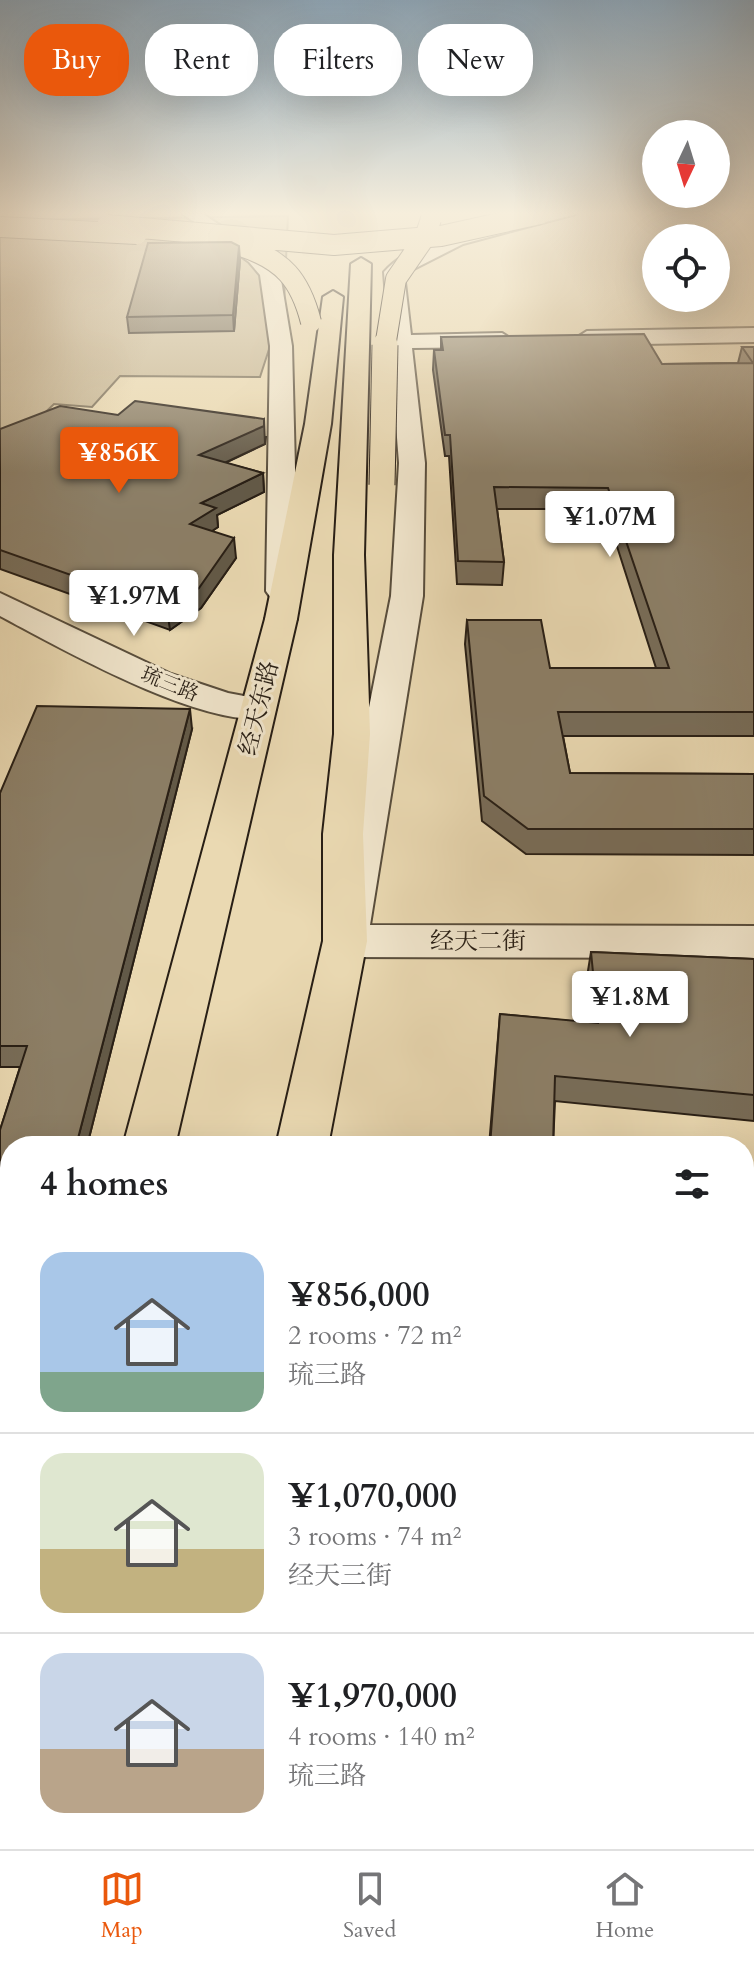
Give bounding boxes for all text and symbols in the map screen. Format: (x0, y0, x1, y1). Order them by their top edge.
chip: Buy (24, 24, 129, 96)
chip: Rent (145, 24, 258, 96)
chip: Filters (274, 24, 402, 96)
chip: New (418, 24, 533, 96)
north arrow (642, 120, 730, 208)
map controls (642, 120, 730, 312)
button: locate (642, 224, 730, 312)
pin: ¥856K (63, 427, 175, 495)
text: ¥856K (78, 435, 160, 470)
pin: ¥1.07M (545, 491, 675, 559)
text: ¥1.07M (563, 499, 657, 534)
pin: ¥1.97M (69, 570, 199, 638)
text: ¥1.97M (87, 578, 181, 613)
street label: 经天东路 (231, 657, 287, 759)
street label: 琉三路 (137, 660, 203, 708)
street label: 经天二街 (430, 925, 526, 958)
pin: ¥1.8M (574, 971, 686, 1039)
text: ¥1.8M (590, 979, 670, 1014)
text: 4 homes (40, 1161, 168, 1207)
icon: filters (670, 1162, 714, 1206)
text: ¥856,000 (288, 1272, 430, 1318)
icon: home (104, 1284, 200, 1380)
text: 2 rooms · 72 m² (288, 1318, 461, 1353)
text: 琉三路 (288, 1357, 366, 1392)
text: ¥1,070,000 (288, 1473, 457, 1519)
icon: home (104, 1485, 200, 1581)
text: 3 rooms · 74 m² (288, 1519, 461, 1554)
text: 经天三街 (288, 1558, 392, 1593)
text: ¥1,970,000 (288, 1673, 457, 1719)
icon: home (104, 1685, 200, 1781)
text: 4 rooms · 140 m² (288, 1719, 475, 1754)
text: 琉三路 (288, 1758, 366, 1793)
tab: Map (100, 1867, 144, 1945)
tab: Saved (343, 1867, 396, 1945)
tab: Home (595, 1867, 654, 1945)

